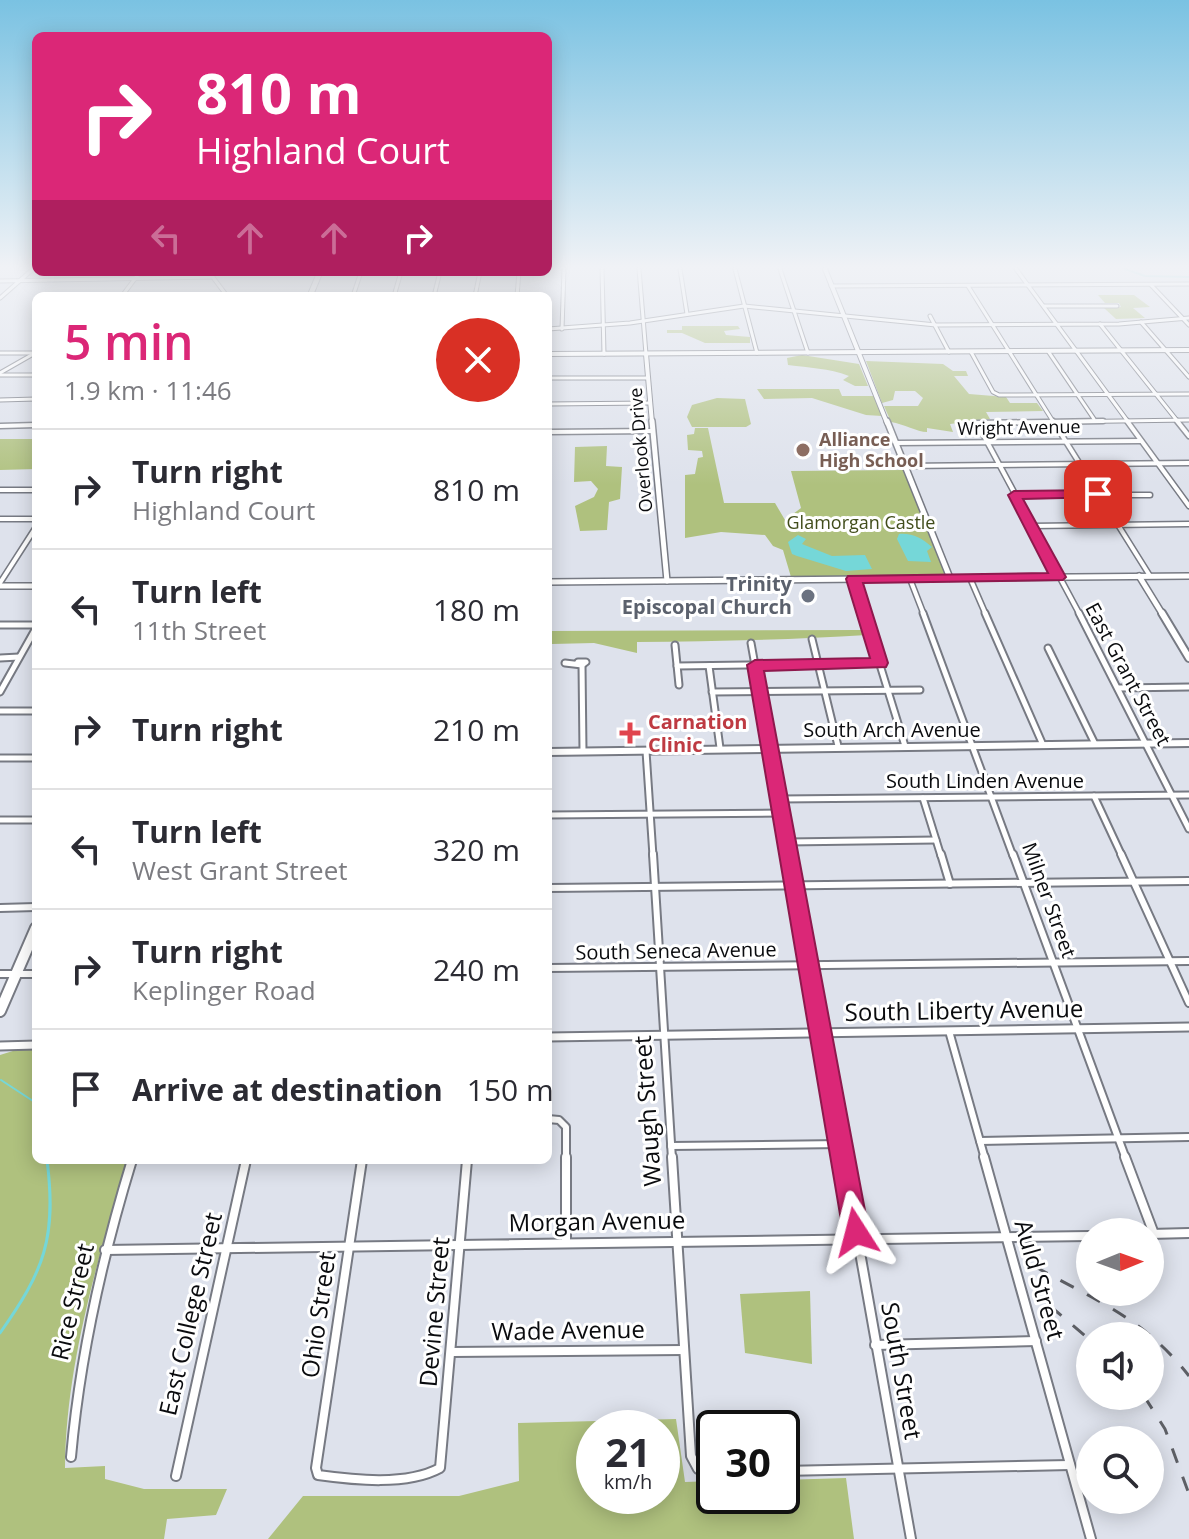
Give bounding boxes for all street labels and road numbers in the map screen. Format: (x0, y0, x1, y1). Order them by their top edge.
street label: Overlook Drive (623, 387, 657, 513)
street label: Wright Avenue (957, 414, 1081, 440)
street label: East Grant Street (1079, 598, 1178, 750)
street label: South Arch Avenue (803, 716, 981, 743)
street label: South Linden Avenue (886, 767, 1084, 794)
street label: Milner Street (1016, 838, 1083, 961)
street label: South Seneca Avenue (575, 935, 777, 966)
street label: South Liberty Avenue (844, 991, 1084, 1028)
street label: Waugh Street (625, 1035, 668, 1188)
street label: Morgan Avenue (508, 1202, 686, 1239)
street label: East College Street (150, 1209, 229, 1419)
street label: Auld Street (1008, 1215, 1073, 1344)
street label: Devine Street (411, 1236, 456, 1388)
street label: Rice Street (42, 1240, 101, 1363)
street label: Ohio Street (292, 1250, 343, 1380)
street label: South Street (874, 1299, 931, 1442)
street label: Wade Avenue (491, 1312, 645, 1347)

